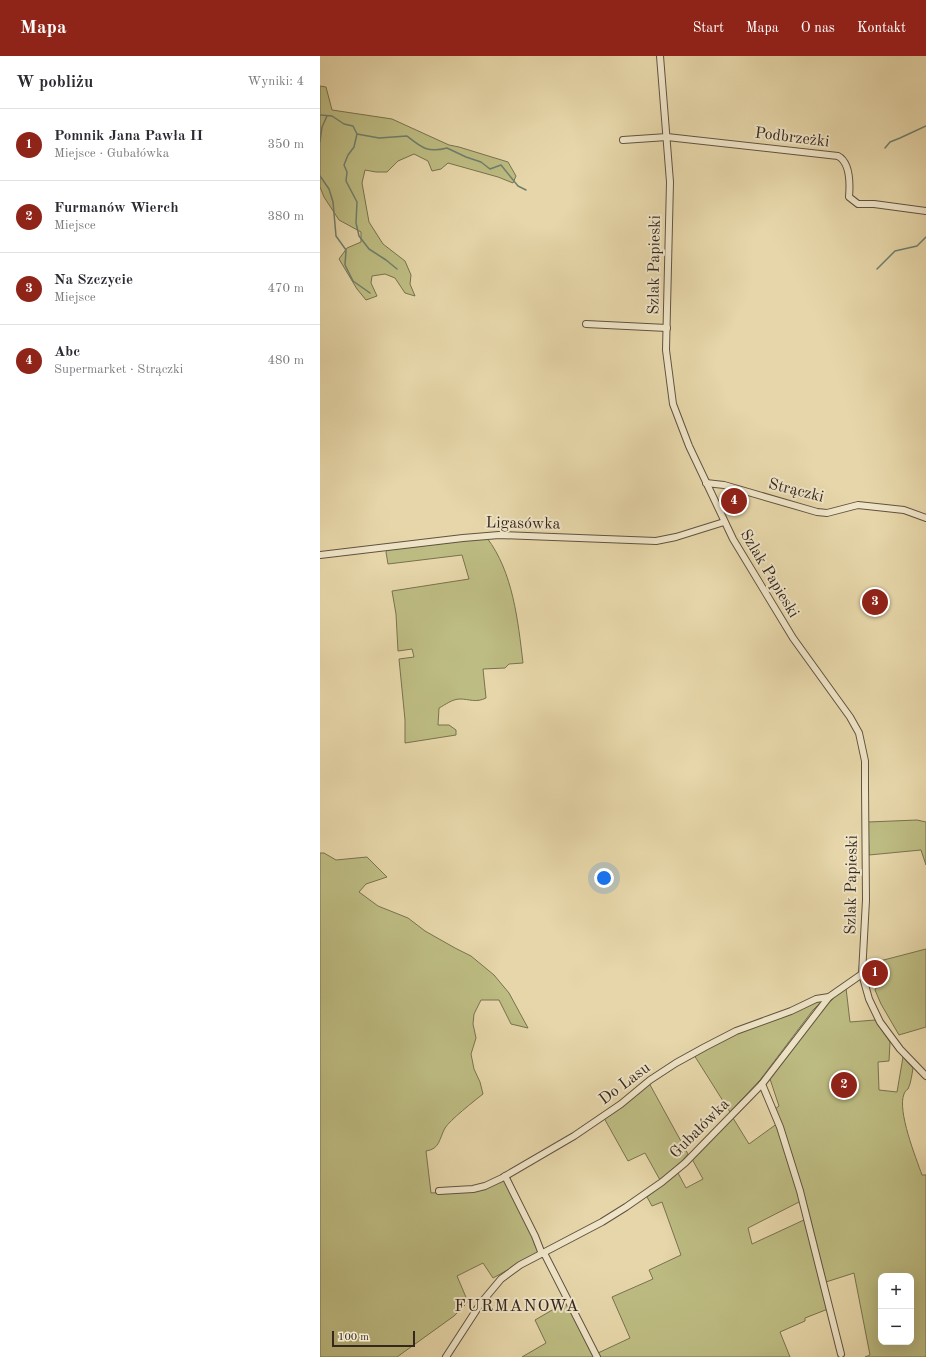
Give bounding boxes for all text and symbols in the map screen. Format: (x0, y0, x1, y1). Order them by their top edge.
text: Mapa (20, 19, 67, 38)
text: Start (693, 21, 724, 35)
text: Mapa (746, 21, 779, 35)
text: O nas (801, 21, 835, 35)
text: Kontakt (857, 21, 906, 35)
text: W pobliżu (16, 74, 93, 91)
text: Wyniki: 4 (248, 75, 304, 88)
street label: Podbrzeżki (754, 125, 830, 151)
text: Pomnik Jana Pawła II (54, 129, 203, 144)
text: 1 (25, 138, 33, 151)
text: 350 m (267, 138, 304, 151)
text: Miejsce · Gubałówka (54, 147, 169, 160)
text: Furmanów Wierch (54, 201, 179, 216)
text: 2 (25, 210, 33, 223)
text: 380 m (267, 210, 304, 223)
street label: Szlak Papieski (646, 215, 664, 315)
text: Miejsce (54, 219, 96, 232)
text: Na Szczycie (54, 273, 133, 288)
text: 3 (25, 282, 33, 295)
text: 470 m (267, 282, 304, 295)
text: Miejsce (54, 291, 96, 304)
text: Abc (54, 345, 80, 360)
text: 4 (25, 354, 33, 367)
text: 480 m (267, 354, 304, 367)
text: Supermarket · Strączki (54, 363, 183, 376)
street label: Strączki (767, 476, 825, 506)
pin: 4 (721, 486, 747, 516)
street label: Ligasówka (485, 515, 561, 533)
street label: Szlak Papieski (736, 527, 802, 621)
pin: 3 (862, 587, 888, 617)
street label: Szlak Papieski (843, 835, 861, 935)
your location (594, 868, 614, 888)
pin: 1 (862, 958, 888, 988)
street label: Do Lasu (597, 1060, 654, 1108)
pin: 2 (831, 1070, 857, 1100)
street label: Gubałówka (667, 1096, 733, 1162)
map controls (878, 1273, 914, 1345)
button: + (878, 1273, 914, 1309)
district label: FURMANOWA (454, 1298, 580, 1315)
button: − (878, 1309, 914, 1345)
scale bar (332, 1329, 415, 1348)
text: 100 m (338, 1332, 369, 1343)

